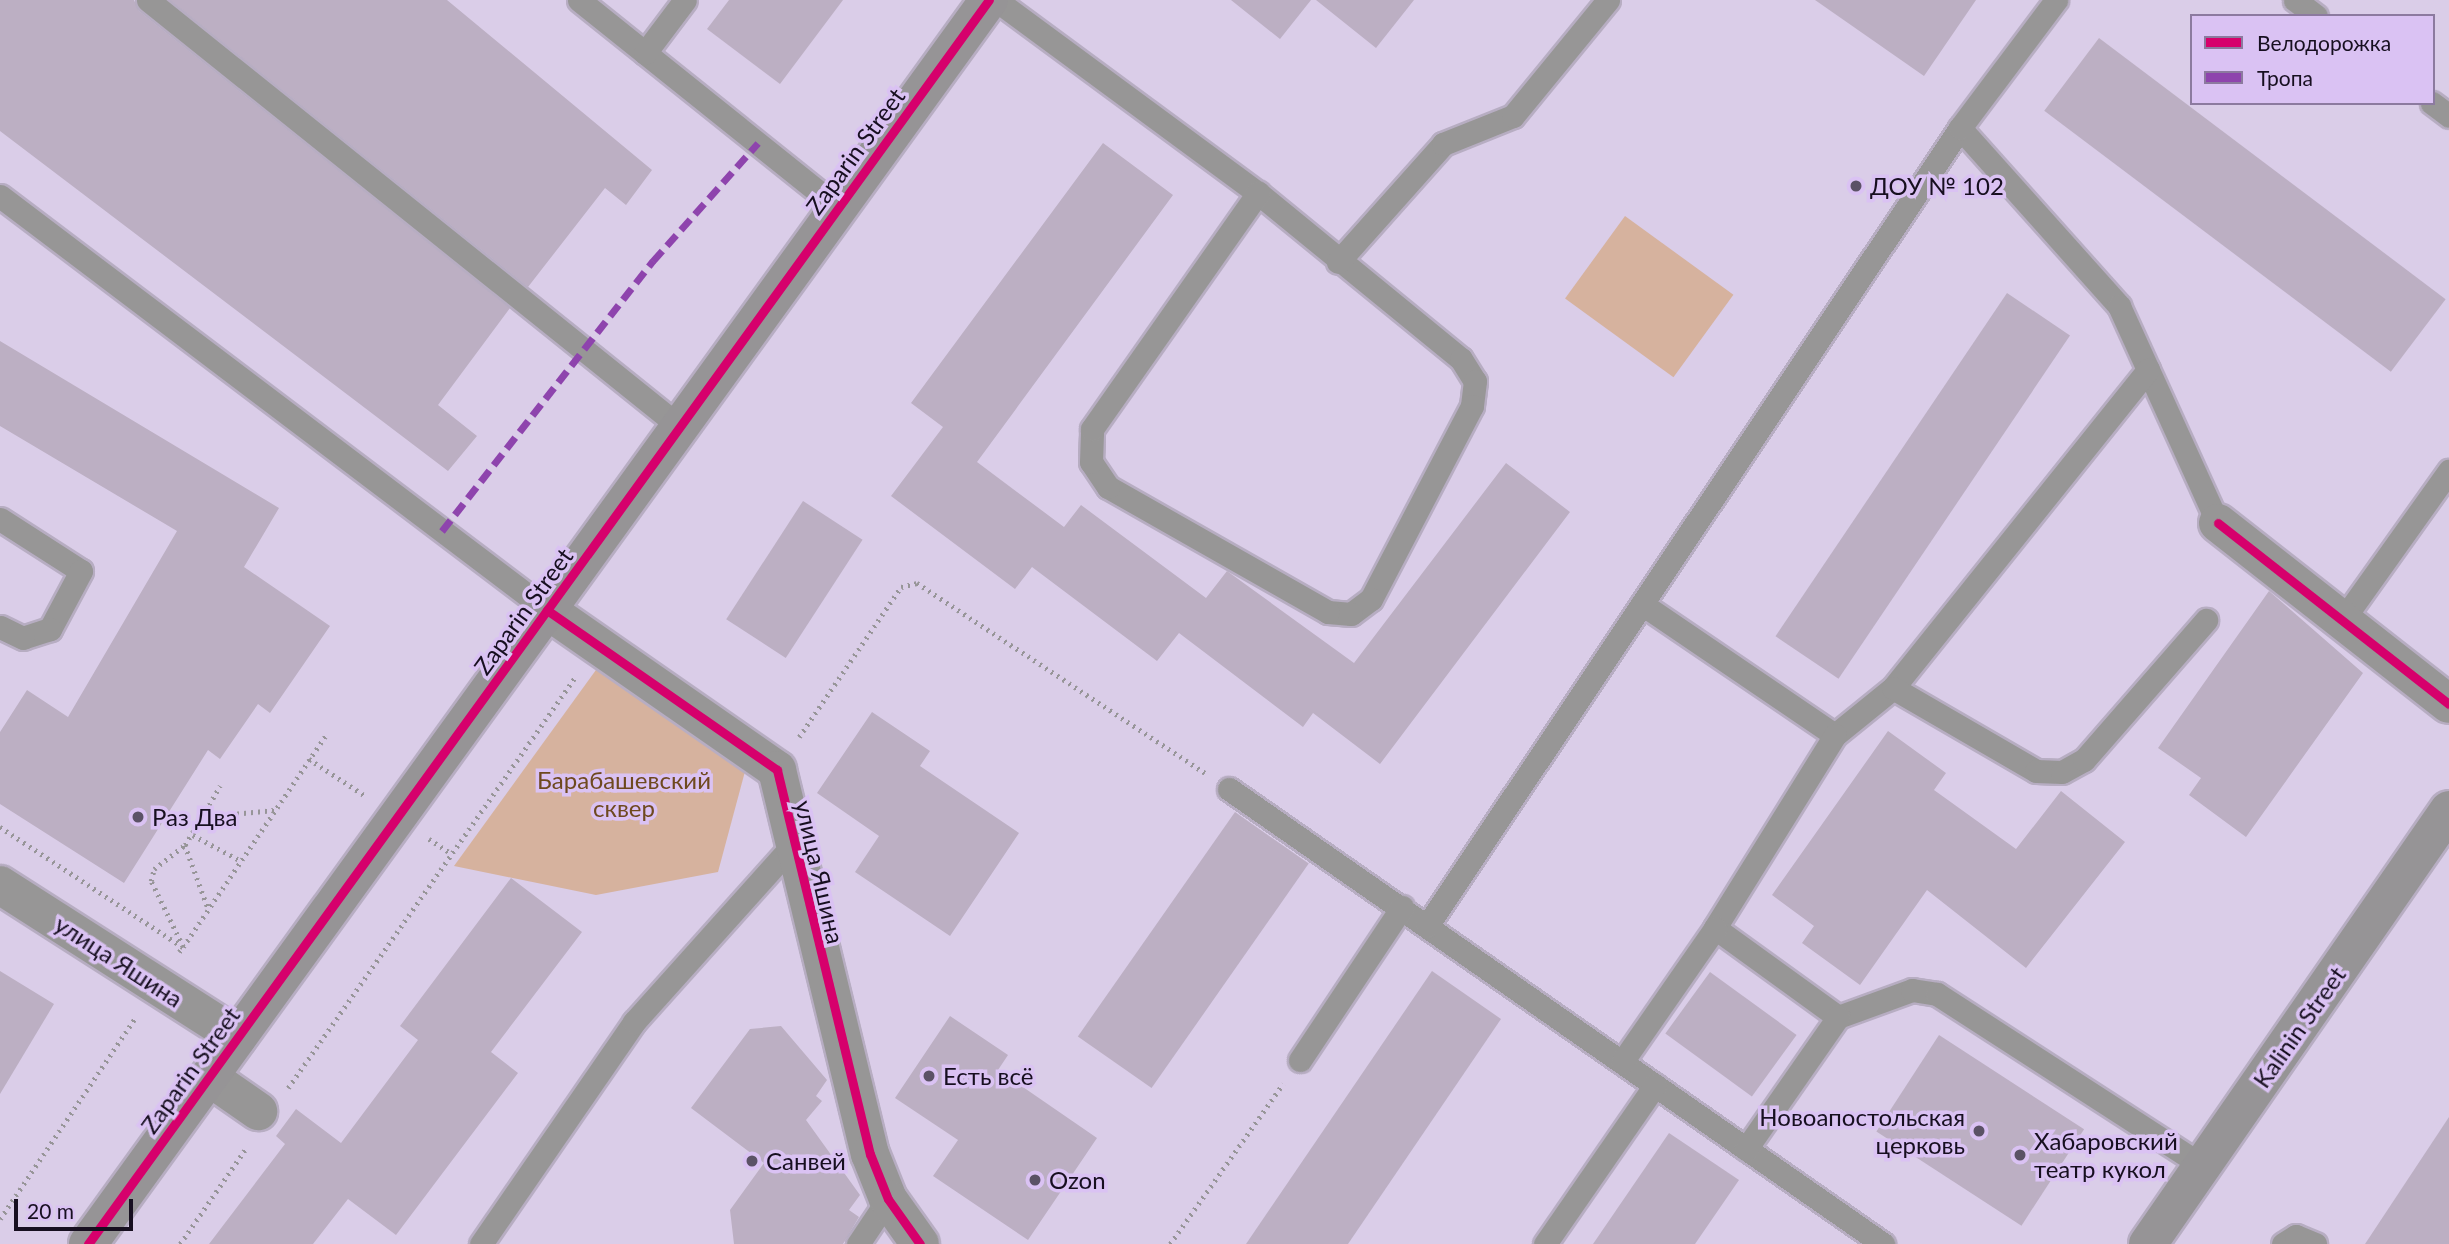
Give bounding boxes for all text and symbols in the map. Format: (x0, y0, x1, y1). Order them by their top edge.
legend (2190, 14, 2435, 105)
text: Велодорожка (2257, 30, 2391, 55)
text: Тропа (2257, 65, 2313, 90)
street label: Zaparin Street (800, 82, 910, 220)
place label: ДОУ № 102 (1870, 172, 2004, 200)
marker: ДОУ № 102 (1848, 178, 1864, 194)
street label: Zaparin Street (468, 542, 578, 680)
park label: Барабашевский сквер (537, 766, 711, 822)
street label: улица Яшина (789, 797, 851, 947)
place label: Раз Два (152, 803, 237, 831)
marker: Раз Два (130, 809, 146, 825)
street label: улица Яшина (50, 909, 188, 1013)
street label: Kalinin Street (2247, 961, 2351, 1093)
street label: Zaparin Street (135, 1001, 245, 1139)
place label: Есть всё (943, 1062, 1033, 1090)
marker: Есть всё (921, 1068, 937, 1084)
place label: Новоапостольская церковь (1759, 1103, 1965, 1159)
marker: Новоапостольская церковь (1971, 1123, 1987, 1139)
place label: Хабаровский театр кукол (2034, 1127, 2178, 1183)
place label: Санвей (766, 1147, 846, 1175)
marker: Хабаровский театр кукол (2012, 1147, 2028, 1163)
marker: Санвей (744, 1153, 760, 1169)
place label: Ozon (1049, 1166, 1106, 1194)
marker: Ozon (1027, 1172, 1043, 1188)
scale bar (18, 1184, 136, 1228)
text: 20 m (27, 1198, 74, 1223)

